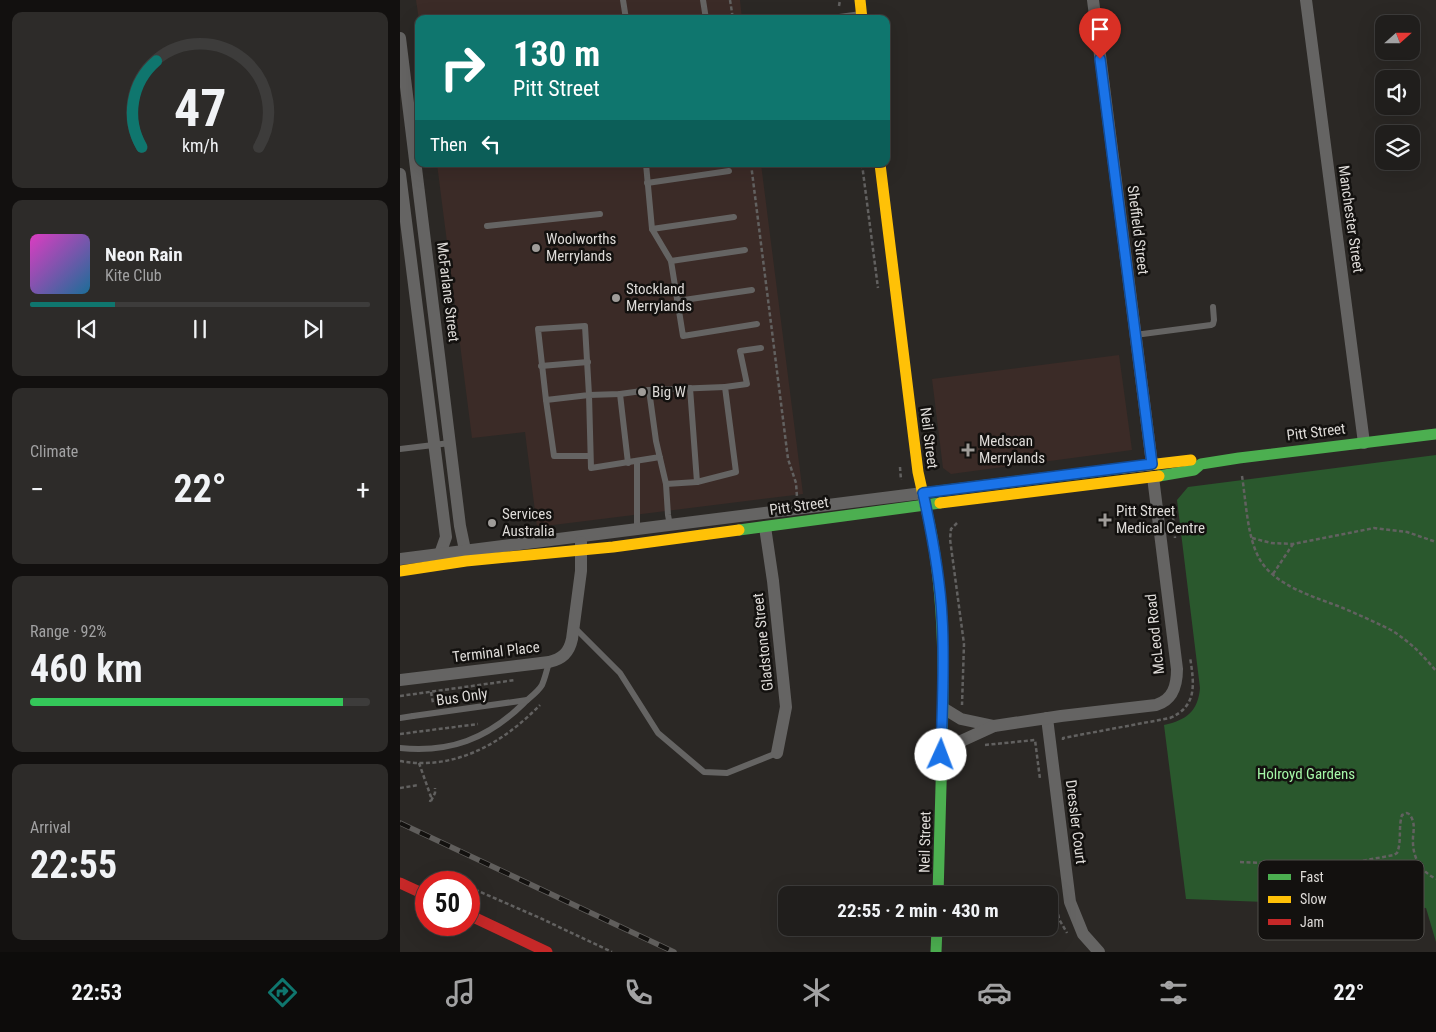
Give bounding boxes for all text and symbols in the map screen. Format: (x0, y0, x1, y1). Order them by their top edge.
pin (1079, 8, 1121, 59)
icon: arrive (1086, 15, 1114, 43)
north arrow (1375, 15, 1420, 60)
map controls (1375, 15, 1420, 170)
text: 130 m (513, 34, 600, 75)
icon: right (430, 35, 495, 100)
button: sound (1375, 70, 1420, 115)
text: Pitt Street (513, 76, 600, 101)
text: 47 (174, 78, 226, 139)
button: layers (1375, 125, 1420, 170)
icon: left (477, 130, 505, 158)
text: Then (430, 133, 467, 156)
text: km/h (182, 135, 218, 156)
street label: Manchester Street (1335, 164, 1367, 274)
street label: Sheffield Street (1124, 184, 1152, 276)
place label: Woolworths Merrylands (546, 230, 617, 265)
street label: McFarlane Street (433, 241, 463, 343)
marker: Woolworths Merrylands (530, 242, 542, 254)
text: Neon Rain (105, 243, 183, 266)
text: Kite Club (105, 266, 162, 285)
place label: Stockland Merrylands (626, 280, 692, 315)
marker: Stockland Merrylands (610, 292, 622, 304)
icon: previous (73, 315, 101, 343)
icon: pause (186, 315, 214, 343)
icon: next (299, 315, 327, 343)
place label: Big W (652, 383, 686, 401)
marker: Big W (636, 386, 648, 398)
street label: Neil Street (916, 406, 942, 470)
street label: Pitt Street (1286, 419, 1346, 445)
place label: Medscan Merrylands (979, 432, 1045, 467)
text: Climate (30, 442, 78, 461)
marker: Medscan Merrylands (961, 443, 975, 457)
text: 22° (173, 467, 227, 511)
text: − (30, 473, 44, 506)
text: + (356, 473, 370, 506)
street label: Pitt Street (768, 493, 830, 519)
place label: Pitt Street Medical Centre (1116, 502, 1205, 537)
place label: Services Australia (502, 505, 555, 540)
marker: Pitt Street Medical Centre (1098, 513, 1112, 527)
marker: Services Australia (486, 517, 498, 529)
street label: Gladstone Street (749, 592, 777, 692)
street label: McLeod Road (1142, 593, 1168, 675)
text: Range · 92% (30, 622, 106, 641)
street label: Terminal Place (451, 638, 541, 666)
text: 460 km (30, 647, 143, 691)
street label: Bus Only (435, 684, 489, 710)
position arrow (914, 728, 966, 780)
park label: Holroyd Gardens (1257, 765, 1355, 783)
street label: Dressler Court (1062, 779, 1090, 865)
street label: Neil Street (915, 811, 935, 873)
text: Arrival (30, 818, 71, 837)
text: 22:55 (30, 843, 117, 887)
legend (1258, 860, 1424, 940)
text: Fast (1300, 869, 1324, 885)
speed limit sign: 50 (415, 871, 480, 936)
text: Slow (1300, 891, 1327, 907)
text: 22:55 · 2 min · 430 m (837, 899, 999, 922)
text: Jam (1300, 914, 1324, 930)
icon: directions (265, 975, 300, 1010)
icon: music (443, 975, 478, 1010)
icon: phone (621, 975, 656, 1010)
icon: climate (799, 975, 834, 1010)
icon: car (977, 975, 1012, 1010)
icon: filters (1156, 975, 1191, 1010)
text: 22:53 (72, 980, 122, 1005)
text: 22° (1334, 980, 1364, 1005)

